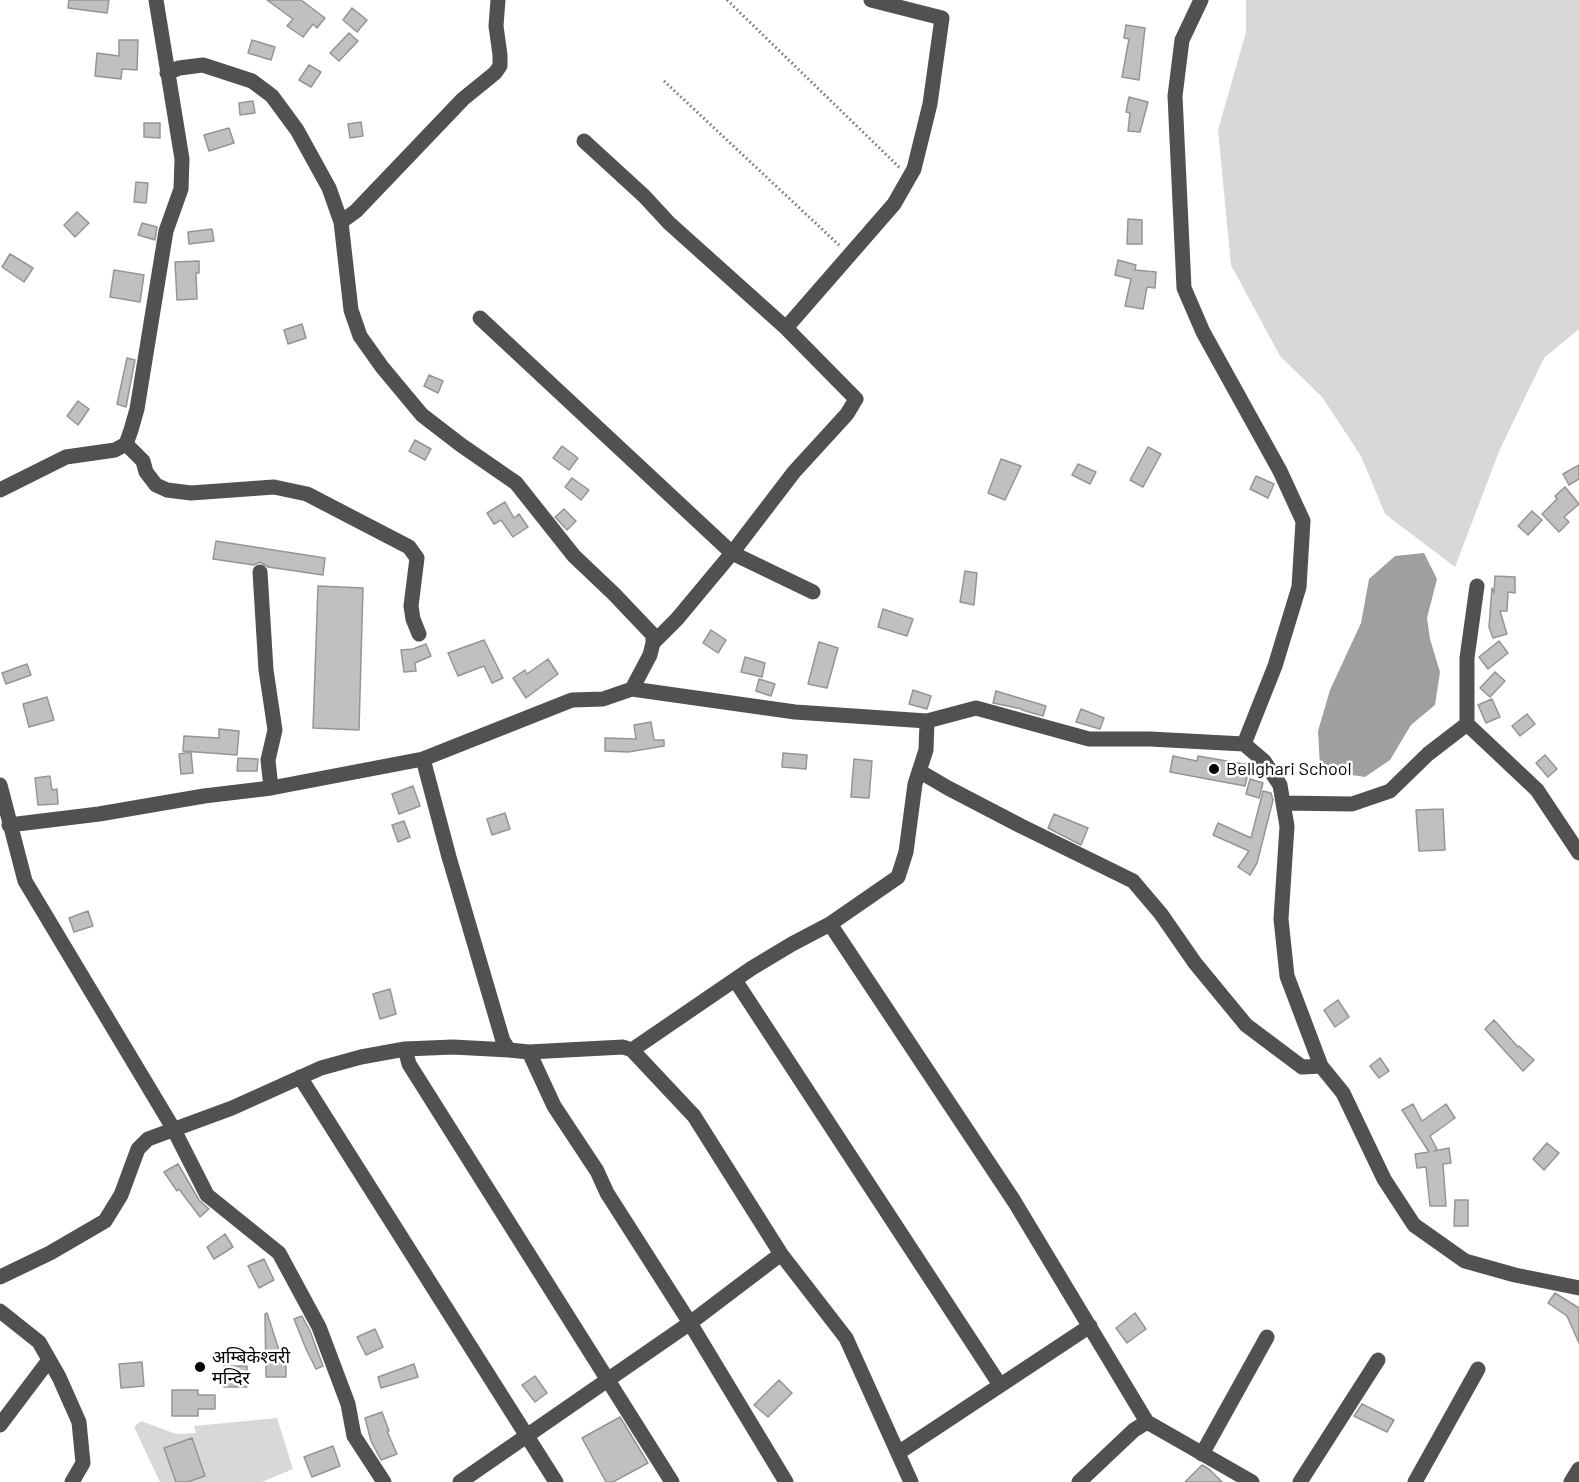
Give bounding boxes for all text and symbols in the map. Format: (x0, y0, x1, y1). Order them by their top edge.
place label: Bellghari School (1226, 758, 1352, 780)
marker: Bellghari School (1207, 762, 1221, 776)
place label: अम्बिकेश्‍वरी मन्दिर (212, 1346, 290, 1388)
marker: अम्बिकेश्‍वरी मन्दिर (193, 1360, 207, 1374)

